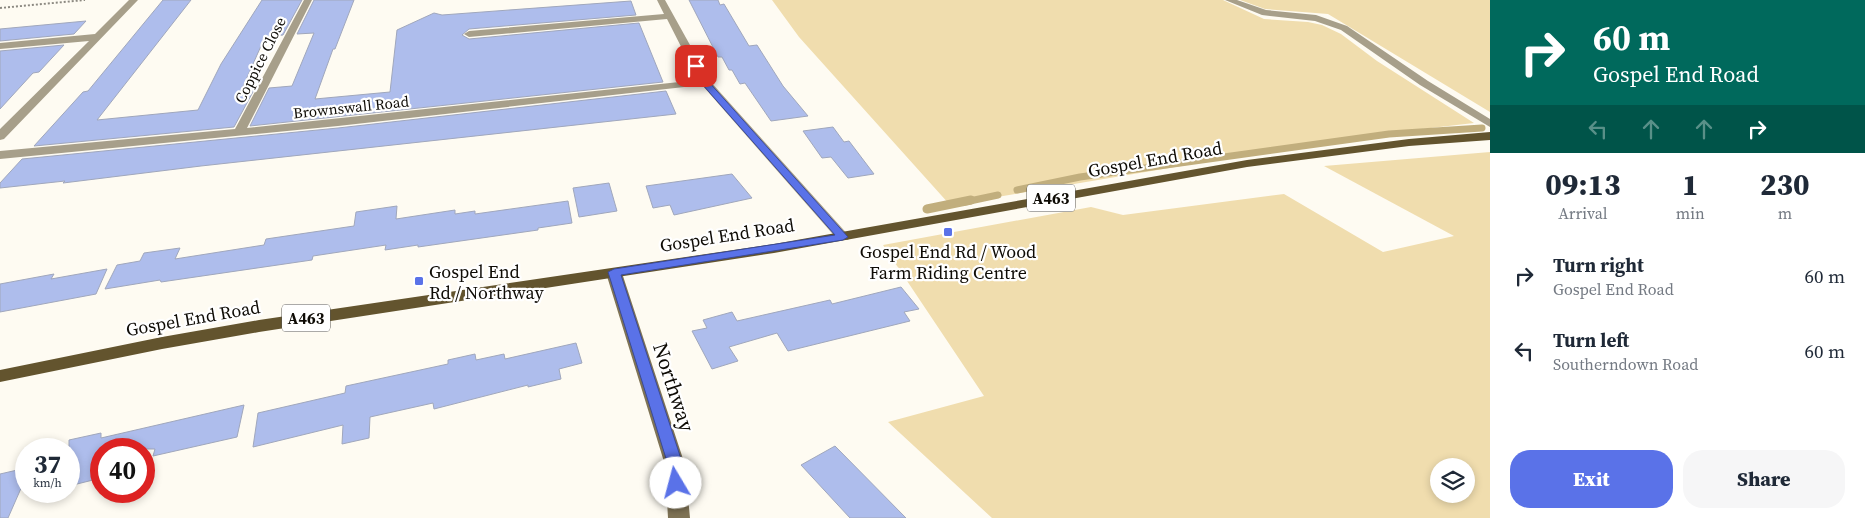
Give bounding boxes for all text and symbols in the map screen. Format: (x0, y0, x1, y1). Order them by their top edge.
street label: Coppice Close (229, 13, 291, 107)
text: 60 m (1593, 14, 1670, 62)
icon: right (1510, 20, 1575, 85)
pin (675, 45, 717, 87)
icon: arrive (682, 52, 710, 80)
text: Gospel End Road (1593, 59, 1759, 89)
street label: Brownswall Road (292, 90, 410, 124)
icon: left (1584, 115, 1612, 143)
icon: ahead (1637, 115, 1665, 143)
icon: ahead (1690, 115, 1718, 143)
icon: right (1743, 115, 1771, 143)
street label: Gospel End Road (1086, 135, 1224, 183)
text: 09:13 (1545, 164, 1620, 205)
text: 1 (1682, 164, 1699, 205)
text: 230 (1760, 164, 1810, 205)
road number: A463 (1027, 184, 1075, 212)
text: Arrival (1558, 202, 1608, 224)
text: min (1676, 202, 1705, 224)
text: m (1778, 202, 1792, 224)
street label: Gospel End Road (658, 212, 796, 258)
marker: Gospel End Rd / Wood Farm Riding Centre (942, 226, 954, 238)
place label: Gospel End Rd / Wood Farm Riding Centre (860, 239, 1036, 285)
text: Turn right (1553, 252, 1644, 278)
place label: Gospel End Rd / Northway (429, 259, 544, 305)
icon: right (1510, 262, 1538, 290)
text: 60 m (1804, 263, 1845, 289)
marker: Gospel End Rd / Northway (413, 275, 425, 287)
text: Gospel End Road (1553, 278, 1674, 300)
street label: Gospel End Road (124, 294, 262, 342)
road number: A463 (282, 304, 330, 332)
text: Turn left (1553, 327, 1629, 353)
icon: left (1510, 337, 1538, 365)
text: 60 m (1804, 338, 1845, 364)
street label: Northway (646, 339, 702, 435)
text: Southerndown Road (1553, 353, 1698, 375)
speed limit sign: 40 (90, 438, 155, 503)
text: 37 (34, 447, 61, 481)
button: Exit (1510, 450, 1673, 508)
button: Share (1683, 450, 1845, 508)
position arrow (649, 456, 701, 508)
map controls (1430, 458, 1475, 503)
button: layers (1430, 458, 1475, 503)
text: km/h (33, 475, 62, 491)

